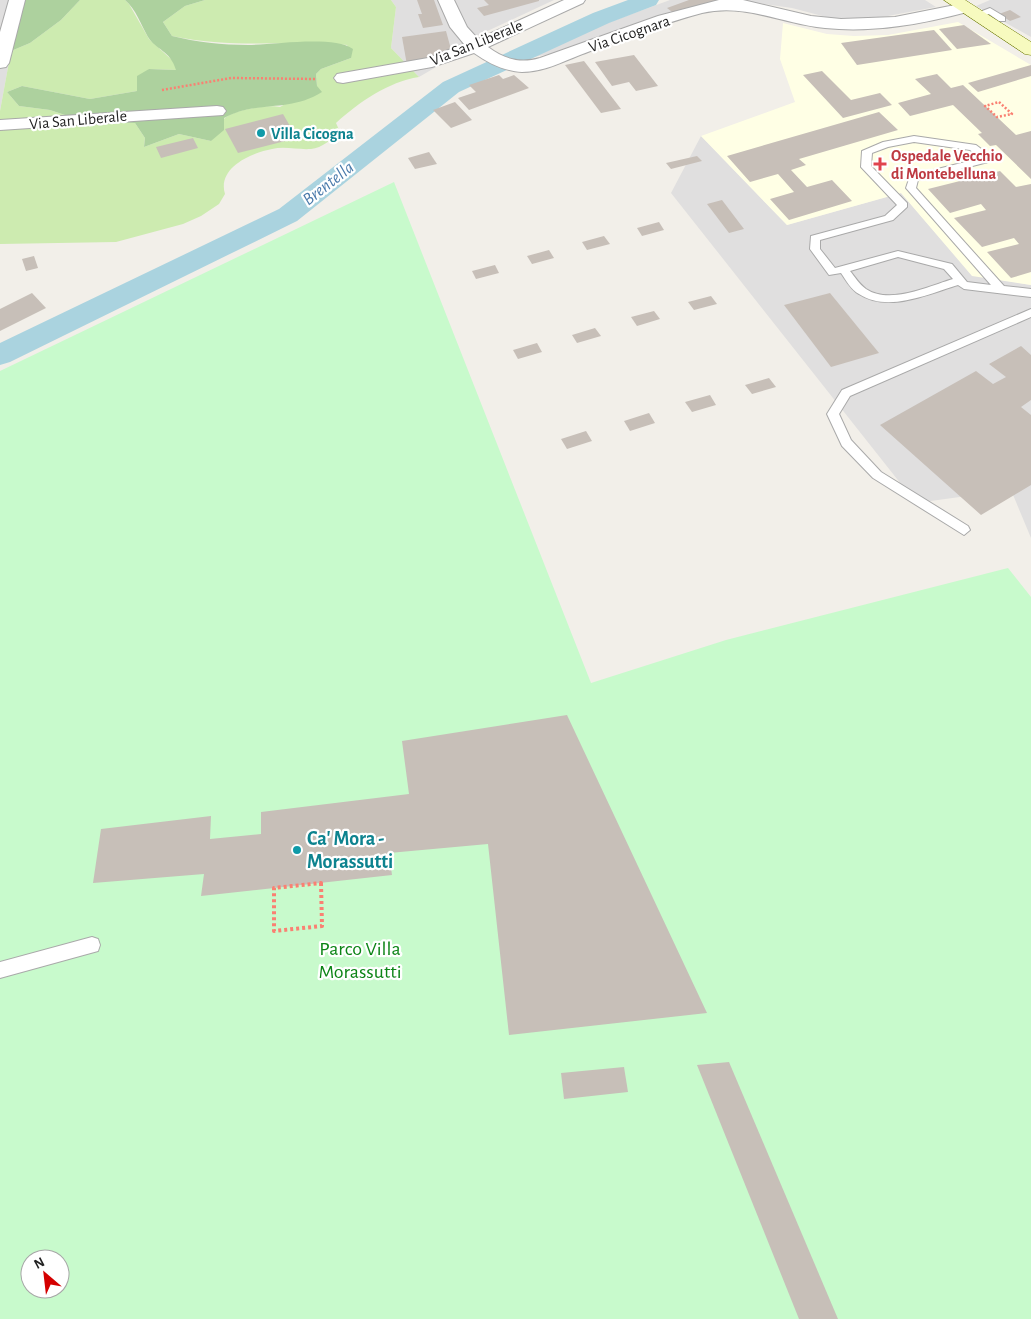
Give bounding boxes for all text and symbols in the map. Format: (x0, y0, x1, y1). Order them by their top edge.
street label: Via Cicognara (587, 13, 672, 55)
street label: Via San Liberale (428, 17, 525, 69)
street label: Via San Liberale (28, 108, 128, 132)
place label: Villa Cicogna (271, 126, 354, 142)
marker: Villa Cicogna (255, 127, 267, 139)
place label: Ospedale Vecchio di Montebelluna (891, 148, 1003, 182)
marker: Ospedale Vecchio di Montebelluna (873, 157, 887, 171)
water label: Brentella (300, 158, 358, 209)
place label: Ca' Mora - Morassutti (307, 829, 393, 872)
marker: Ca' Mora - Morassutti (291, 844, 303, 856)
park label: Parco Villa Morassutti (318, 939, 402, 982)
north arrow (20, 1249, 70, 1299)
text: N (32, 1255, 47, 1272)

